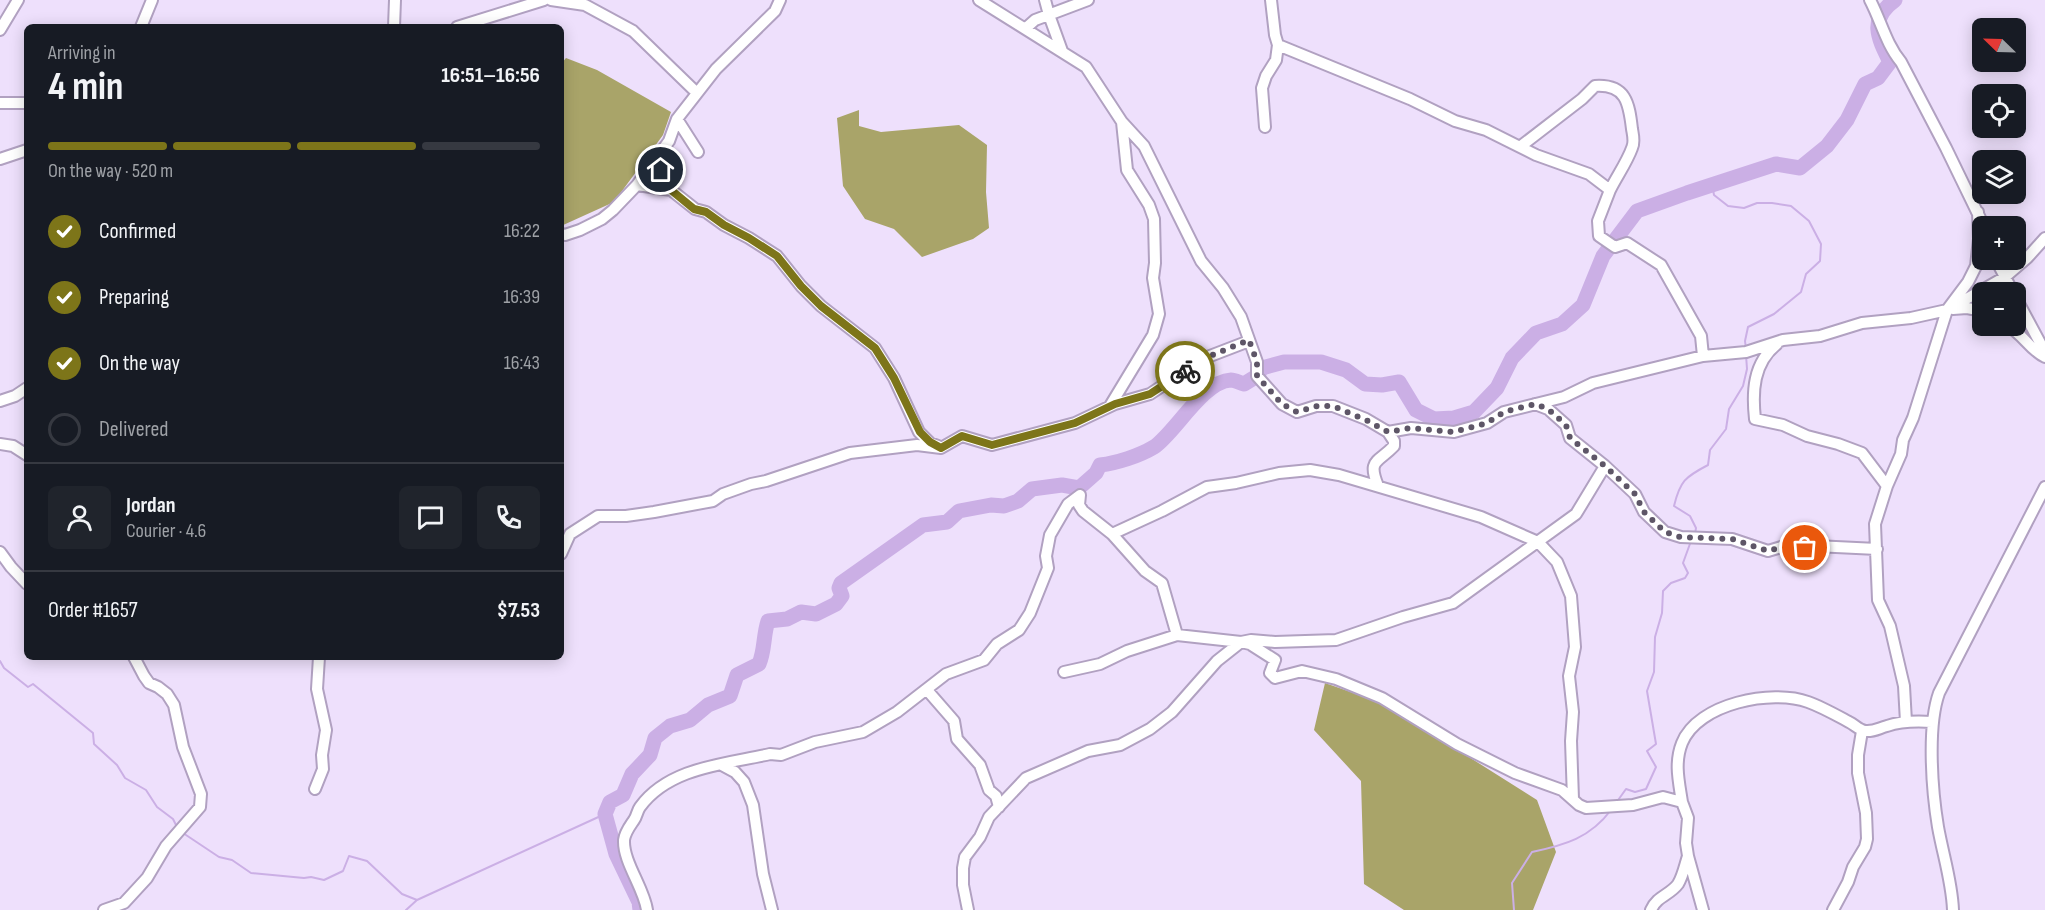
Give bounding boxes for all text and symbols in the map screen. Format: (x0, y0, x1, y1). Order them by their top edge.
north arrow (1972, 18, 2026, 72)
map controls (1972, 18, 2026, 336)
text: Arriving in (48, 41, 116, 65)
text: 16:51–16:56 (441, 62, 540, 89)
text: 4 min (48, 64, 123, 111)
button: locate (1972, 84, 2026, 138)
pin (635, 144, 686, 195)
button: layers (1972, 150, 2026, 204)
icon: home (644, 153, 677, 186)
text: On the way · 520 m (48, 159, 173, 183)
icon: check (48, 215, 81, 248)
button: + (1972, 216, 2026, 270)
text: Confirmed (99, 218, 176, 245)
text: 16:22 (504, 219, 540, 243)
icon: check (48, 281, 81, 314)
button: − (1972, 282, 2026, 336)
text: Preparing (99, 284, 169, 311)
text: 16:39 (503, 285, 540, 309)
courier (1155, 341, 1215, 401)
icon: check (48, 347, 81, 380)
text: On the way (99, 350, 180, 377)
text: 16:43 (504, 351, 540, 375)
icon: bike (1169, 355, 1202, 388)
text: Delivered (99, 416, 168, 443)
button: person (48, 486, 111, 549)
button: chat (399, 486, 462, 549)
button: phone (477, 486, 540, 549)
text: Jordan (126, 492, 175, 519)
text: Courier · 4.6 (126, 519, 206, 543)
pin (1779, 522, 1830, 573)
icon: bag (1788, 531, 1821, 564)
text: Order #1657 (48, 597, 138, 624)
text: $7.53 (497, 597, 540, 624)

